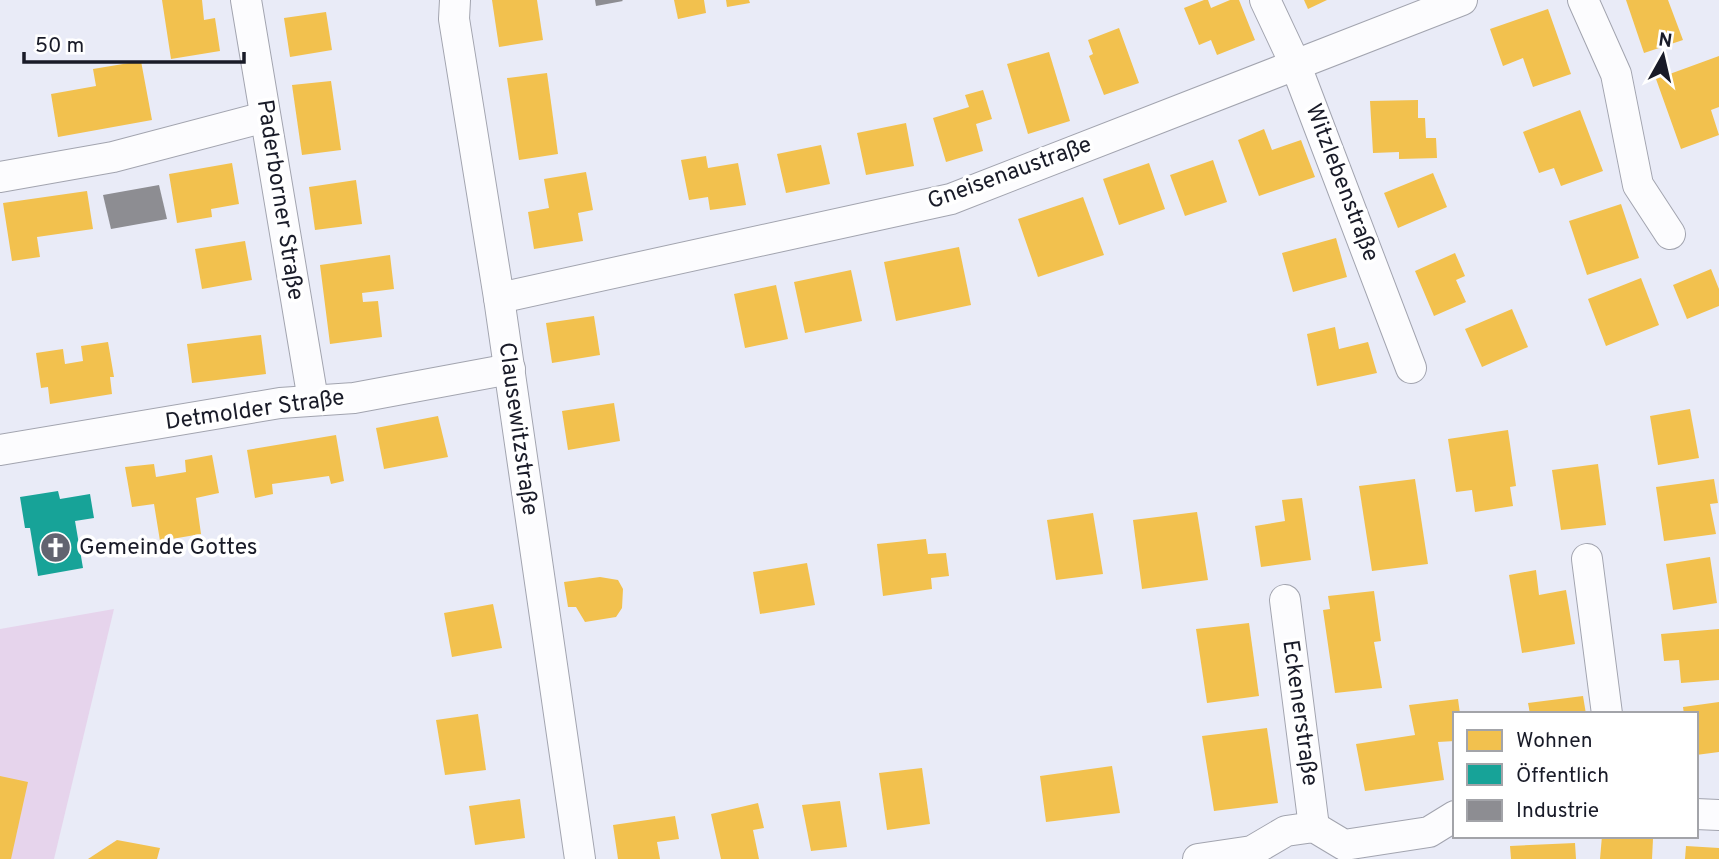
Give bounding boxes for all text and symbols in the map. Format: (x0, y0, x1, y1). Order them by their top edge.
scale bar (24, 21, 245, 65)
north arrow (1628, 21, 1698, 91)
text: N (1657, 28, 1674, 54)
text: 50 m (35, 33, 84, 60)
street label: Paderborner Straße (249, 98, 309, 302)
street label: Witzlebenstraße (1298, 100, 1384, 266)
street label: Gneisenaustraße (924, 131, 1096, 217)
street label: Clausewitzstraße (490, 340, 544, 518)
street label: Detmolder Straße (163, 384, 347, 438)
church icon: Gemeinde Gottes (39, 531, 73, 565)
place label: Gemeinde Gottes (79, 534, 258, 563)
street label: Eckenerstraße (1274, 638, 1324, 788)
legend (1453, 712, 1698, 838)
text: Wohnen (1516, 728, 1593, 755)
text: Öffentlich (1516, 763, 1609, 790)
text: Industrie (1516, 798, 1599, 825)

